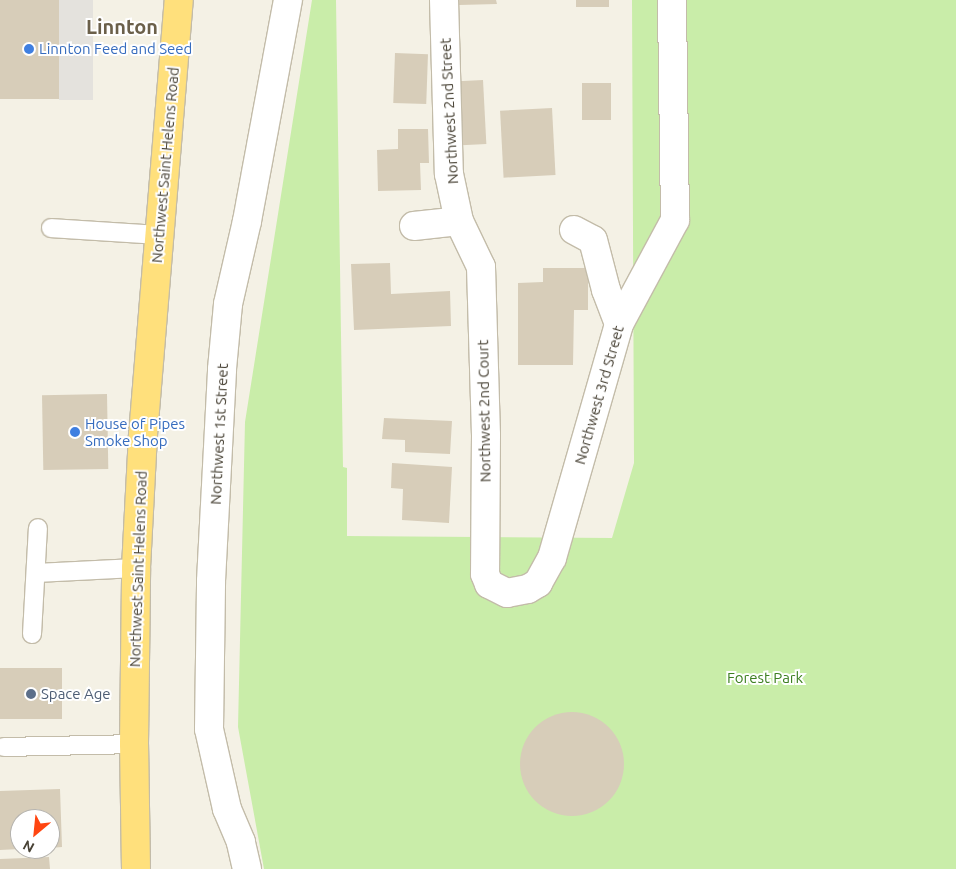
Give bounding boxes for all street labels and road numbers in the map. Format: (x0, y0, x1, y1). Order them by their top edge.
street label: Northwest 2nd Street (436, 37, 462, 185)
street label: Northwest Saint Helens Road (147, 66, 183, 264)
street label: Northwest 3rd Street (571, 324, 627, 466)
street label: Northwest 2nd Court (474, 340, 494, 482)
street label: Northwest 1st Street (206, 363, 232, 505)
street label: Northwest Saint Helens Road (126, 470, 150, 668)

